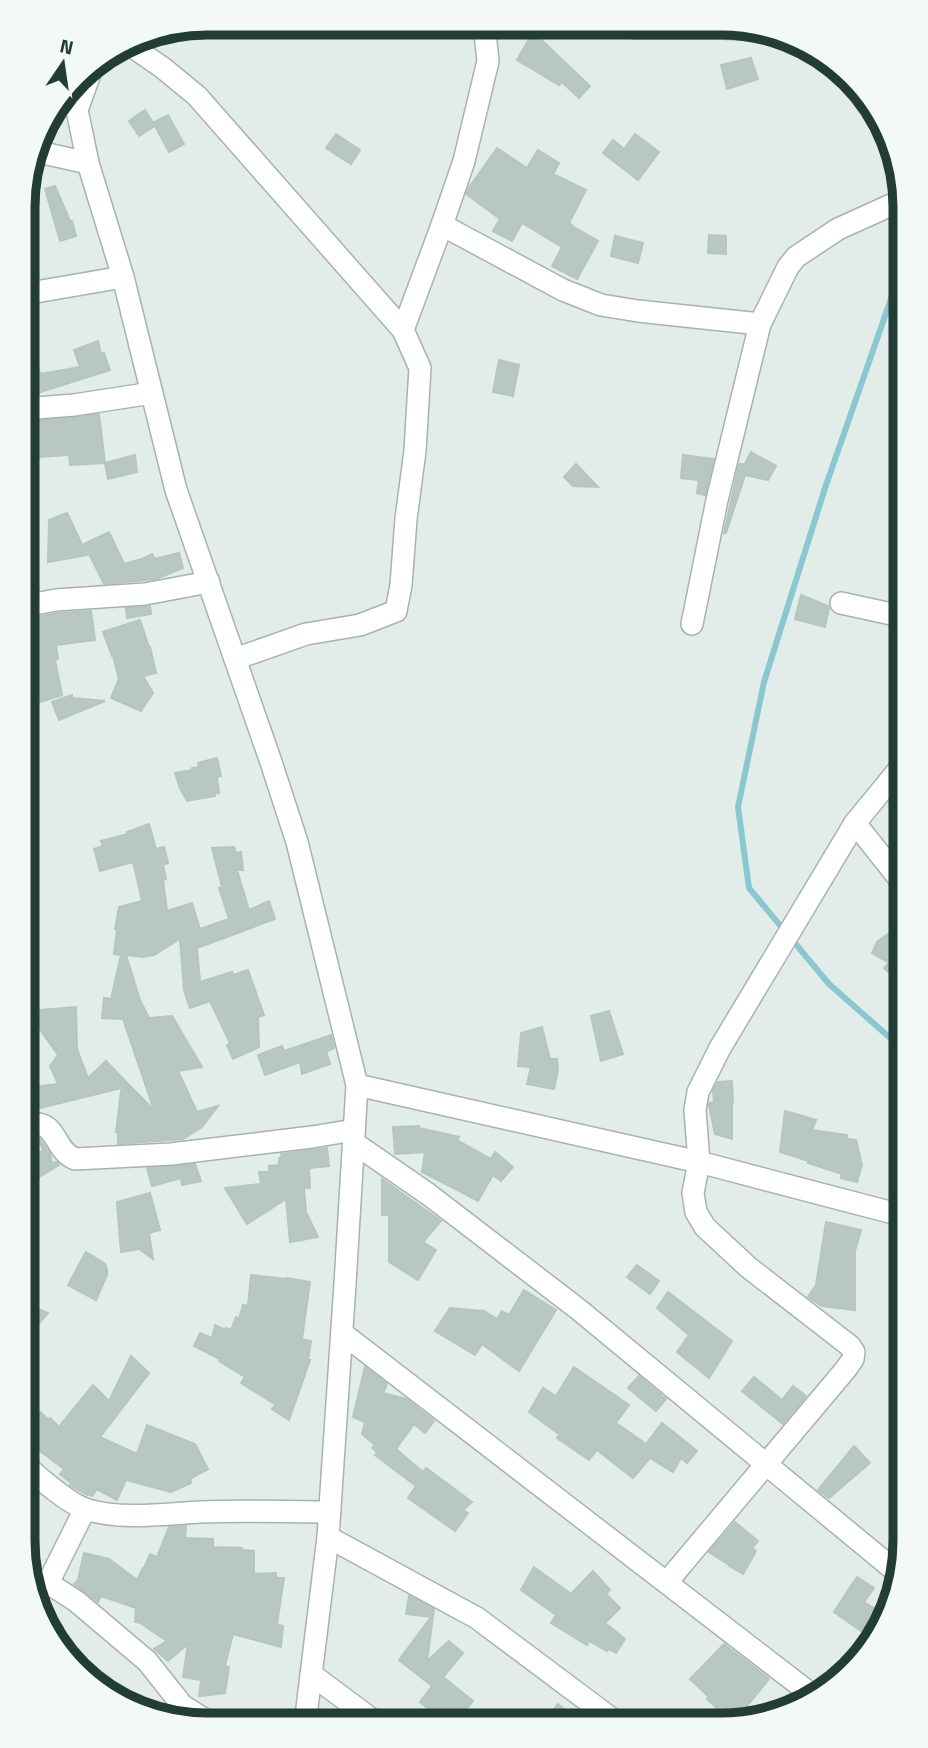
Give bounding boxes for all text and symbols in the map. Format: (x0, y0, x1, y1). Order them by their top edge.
north arrow (28, 28, 98, 98)
text: N (57, 30, 77, 62)

